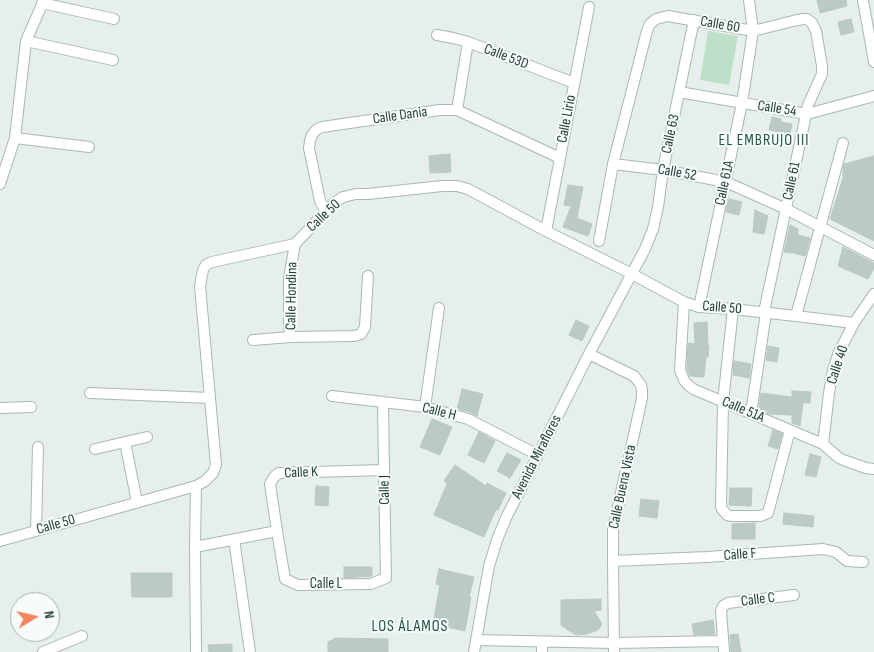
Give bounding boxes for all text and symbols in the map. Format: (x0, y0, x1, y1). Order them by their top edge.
street label: Calle 60 (699, 13, 741, 37)
street label: Calle 53D (481, 40, 531, 74)
street label: Calle Lirio (554, 94, 580, 144)
street label: Calle 54 (756, 97, 798, 121)
street label: Calle Dania (372, 103, 428, 129)
street label: Calle 63 (658, 113, 684, 155)
district label: EL EMBRUJO III (717, 131, 811, 151)
street label: Calle 61A (711, 159, 739, 207)
street label: Calle 61 (779, 160, 805, 202)
street label: Calle 52 (656, 161, 698, 185)
street label: Calle 50 (303, 196, 345, 236)
street label: Calle Hondina (282, 262, 302, 330)
street label: Calle 50 (702, 297, 742, 319)
street label: Calle 40 (823, 343, 853, 387)
street label: Calle 51A (719, 393, 767, 427)
street label: Calle H (420, 399, 458, 425)
street label: Avenida Miraflores (508, 412, 566, 502)
street label: Calle Buena Vista (605, 443, 641, 531)
street label: Calle K (284, 463, 318, 483)
street label: Calle J (376, 475, 394, 505)
street label: Calle 50 (35, 511, 77, 539)
street label: Calle F (723, 545, 757, 565)
street label: Calle L (310, 575, 342, 593)
street label: Calle C (740, 589, 776, 611)
north arrow (10, 592, 60, 642)
text: N (40, 610, 58, 620)
district label: LOS ÁLAMOS (370, 617, 450, 637)

